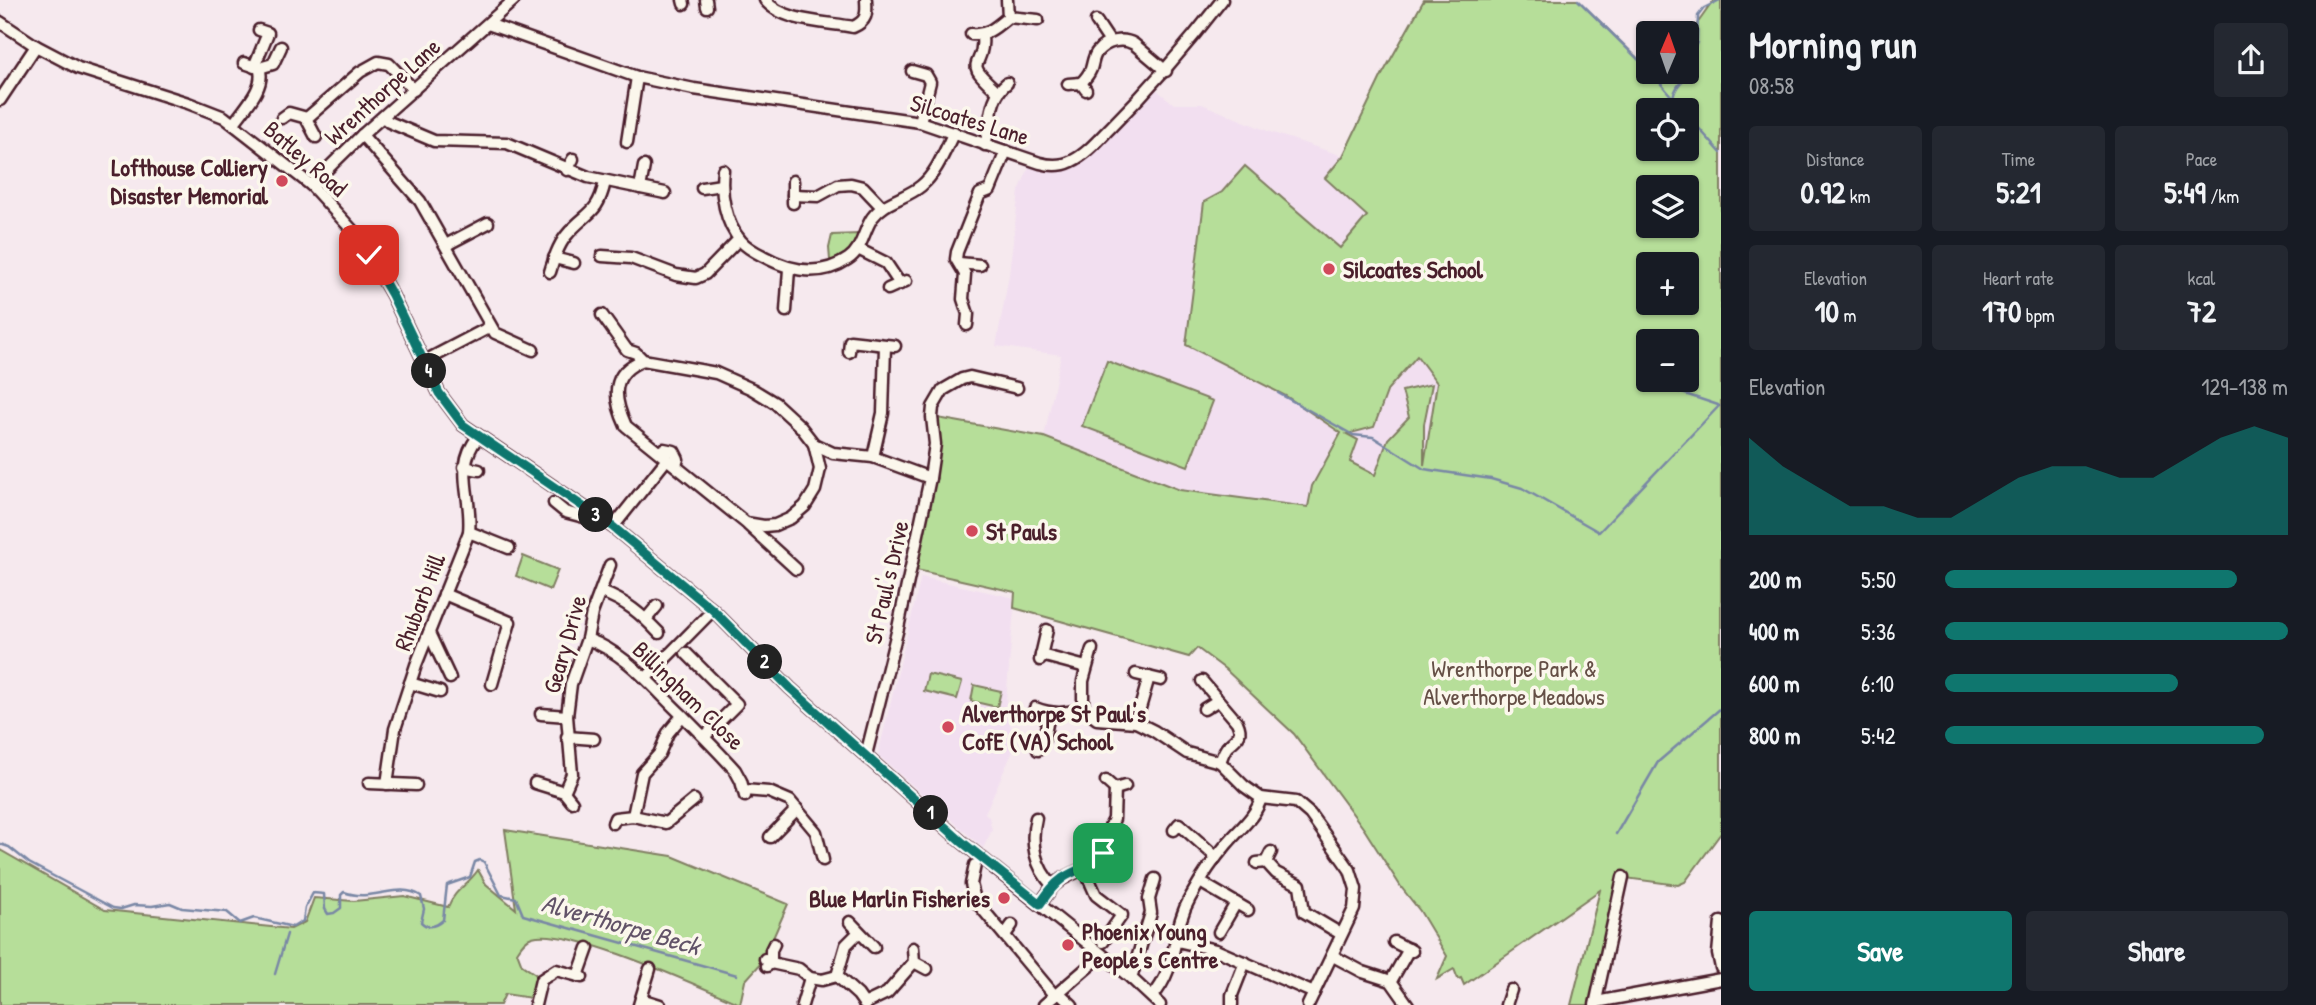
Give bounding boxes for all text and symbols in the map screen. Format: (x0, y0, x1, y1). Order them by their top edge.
text: Morning run (1749, 18, 1917, 70)
north arrow (1636, 21, 1699, 84)
map controls (1636, 21, 1699, 392)
button: share (2214, 23, 2288, 97)
street label: Wrenthorpe Lane (317, 30, 447, 152)
text: 08:58 (1749, 70, 1794, 101)
street label: Silcoates Lane (907, 86, 1034, 152)
button: locate (1636, 98, 1699, 161)
street label: Batley Road (257, 113, 355, 203)
text: Distance (1806, 146, 1865, 172)
text: Time (2002, 146, 2035, 172)
text: Pace (2186, 146, 2217, 172)
place label: Lofthouse Colliery Disaster Memorial (111, 151, 269, 211)
text: 0.92 (1800, 172, 1845, 212)
text: 5:21 (1996, 172, 2041, 212)
text: 5:49 (2164, 172, 2206, 212)
marker: Lofthouse Colliery Disaster Memorial (274, 173, 290, 189)
button: layers (1636, 175, 1699, 238)
text: km (1845, 183, 1871, 209)
text: /km (2206, 183, 2239, 209)
pin (339, 225, 399, 285)
icon: check (350, 236, 388, 274)
button: + (1636, 252, 1699, 315)
place label: Silcoates School (1343, 253, 1483, 285)
marker: Silcoates School (1321, 261, 1337, 277)
text: Elevation (1804, 265, 1867, 291)
text: Heart rate (1983, 265, 2054, 291)
text: kcal (2188, 265, 2215, 291)
text: 10 (1815, 291, 1839, 331)
text: 170 (1982, 291, 2021, 331)
text: 72 (2187, 291, 2216, 331)
text: m (1839, 302, 1856, 328)
text: bpm (2021, 302, 2055, 328)
button: − (1636, 329, 1699, 392)
pin: 4 (412, 354, 446, 388)
text: 4 (425, 357, 432, 383)
text: Elevation (1749, 371, 1825, 402)
text: 129–138 m (2201, 371, 2288, 402)
pin: 3 (578, 498, 614, 532)
text: 3 (591, 501, 600, 527)
place label: St Pauls (986, 515, 1057, 547)
street label: St Paul's Drive (856, 517, 916, 647)
marker: St Pauls (964, 523, 980, 539)
street label: Rhubarb Hill (386, 548, 452, 655)
text: 200 m (1749, 564, 1801, 595)
text: 5:50 (1861, 564, 1896, 595)
street label: Geary Drive (535, 591, 593, 697)
text: 400 m (1749, 616, 1799, 647)
text: 5:36 (1861, 616, 1896, 647)
street label: Billingham Close (626, 633, 752, 757)
pin: 2 (748, 644, 782, 680)
text: 2 (760, 648, 769, 674)
park label: Wrenthorpe Park & Alverthorpe Meadows (1423, 652, 1605, 712)
text: 600 m (1749, 668, 1800, 699)
text: 6:10 (1861, 668, 1894, 699)
place label: Alverthorpe St Paul's CofE (VA) School (962, 697, 1146, 757)
marker: Alverthorpe St Paul's CofE (VA) School (940, 719, 956, 735)
text: 800 m (1749, 720, 1801, 751)
text: 5:42 (1861, 720, 1895, 751)
pin: 1 (914, 796, 948, 830)
text: 1 (927, 799, 934, 825)
pin (1073, 823, 1133, 883)
icon: arrive (1084, 834, 1122, 872)
place label: Blue Marlin Fisheries (809, 882, 990, 914)
water label: Alverthorpe Beck (538, 885, 706, 965)
marker: Blue Marlin Fisheries (996, 890, 1012, 906)
button: Save (1749, 911, 2012, 991)
button: Share (2026, 911, 2288, 991)
place label: Phoenix Young People's Centre (1082, 915, 1219, 976)
marker: Phoenix Young People's Centre (1060, 937, 1076, 953)

